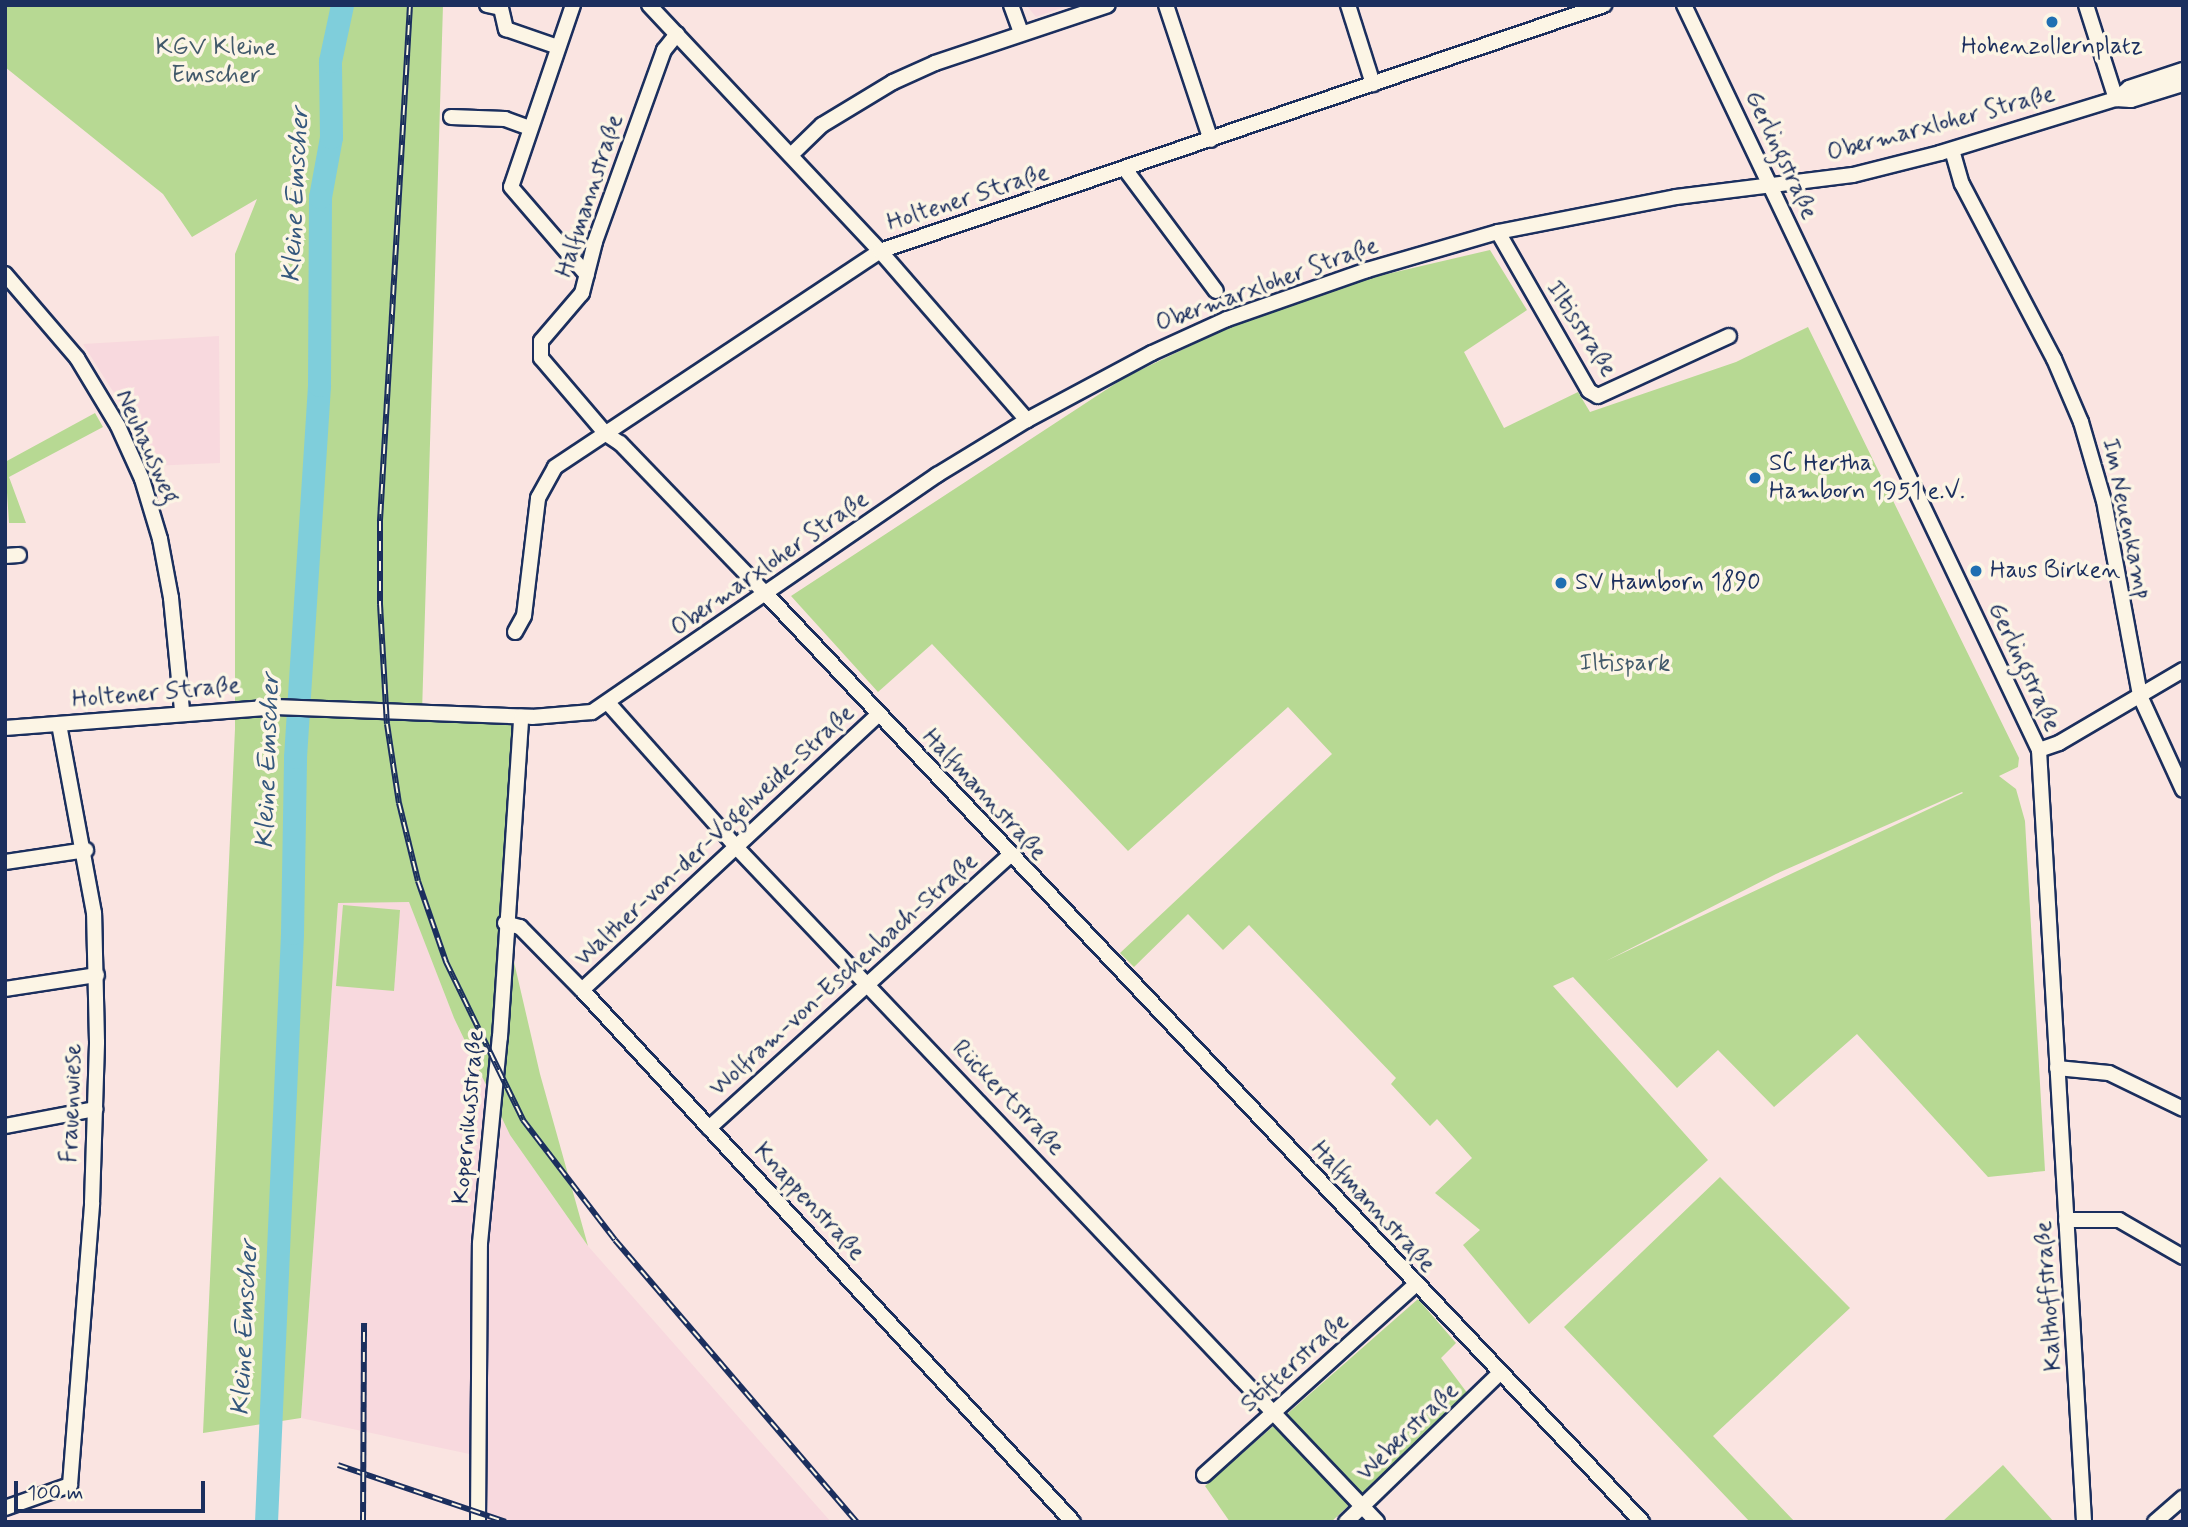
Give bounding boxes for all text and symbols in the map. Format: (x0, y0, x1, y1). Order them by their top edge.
marker: Hohenzollernplatz (2044, 14, 2060, 30)
place label: Hohenzollernplatz (1961, 33, 2143, 61)
park label: KGV Kleine Emscher (156, 34, 276, 90)
street label: Obermarxloher Straße (1824, 80, 2058, 168)
street label: Gerlingstraße (1739, 86, 1823, 224)
water label: Kleine Emscher (277, 108, 317, 282)
street label: Halfmannstraße (550, 111, 630, 281)
street label: Holtener Straße (885, 159, 1051, 237)
street label: Obermarxloher Straße (1152, 231, 1382, 339)
street label: Iltisstraße (1539, 276, 1623, 382)
street label: Neuhausweg (109, 385, 185, 509)
street label: Im Neuenkamp (2095, 438, 2157, 600)
place label: SC Hertha Hamborn 1951 e.V. (1769, 450, 1965, 506)
marker: SC Hertha Hamborn 1951 e.V. (1747, 470, 1763, 486)
street label: Obermarxloher Straße (666, 485, 874, 643)
place label: Haus Birken (1990, 557, 2109, 585)
marker: Haus Birken (1968, 563, 1984, 579)
place label: SV Hamborn 1890 (1575, 569, 1763, 597)
marker: SV Hamborn 1890 (1553, 575, 1569, 591)
street label: Gerlingstraße (1982, 598, 2066, 736)
park label: Iltispark (1580, 650, 1670, 678)
street label: Holtener Straße (73, 671, 239, 715)
water label: Kleine Emscher (250, 674, 288, 848)
street label: Walther-von-der-Vogelweide-Straße (569, 699, 861, 973)
street label: Halfmannstraße (916, 723, 1052, 867)
street label: Wolfram-von-Eschenbach-Straße (704, 847, 984, 1103)
street label: Kopernikusstraße (447, 1029, 491, 1205)
street label: Rückertstraße (946, 1034, 1070, 1162)
street label: Frauenwiese (56, 1043, 88, 1163)
street label: Halfmannstraße (1305, 1135, 1441, 1279)
street label: Knappenstraße (747, 1137, 871, 1267)
street label: Kalthoffstraße (2029, 1220, 2069, 1372)
water label: Kleine Emscher (226, 1241, 266, 1415)
street label: Stifterstraße (1235, 1307, 1355, 1419)
street label: Weberstraße (1351, 1377, 1465, 1487)
scale bar (18, 1468, 208, 1512)
text: 100 m (27, 1479, 83, 1507)

